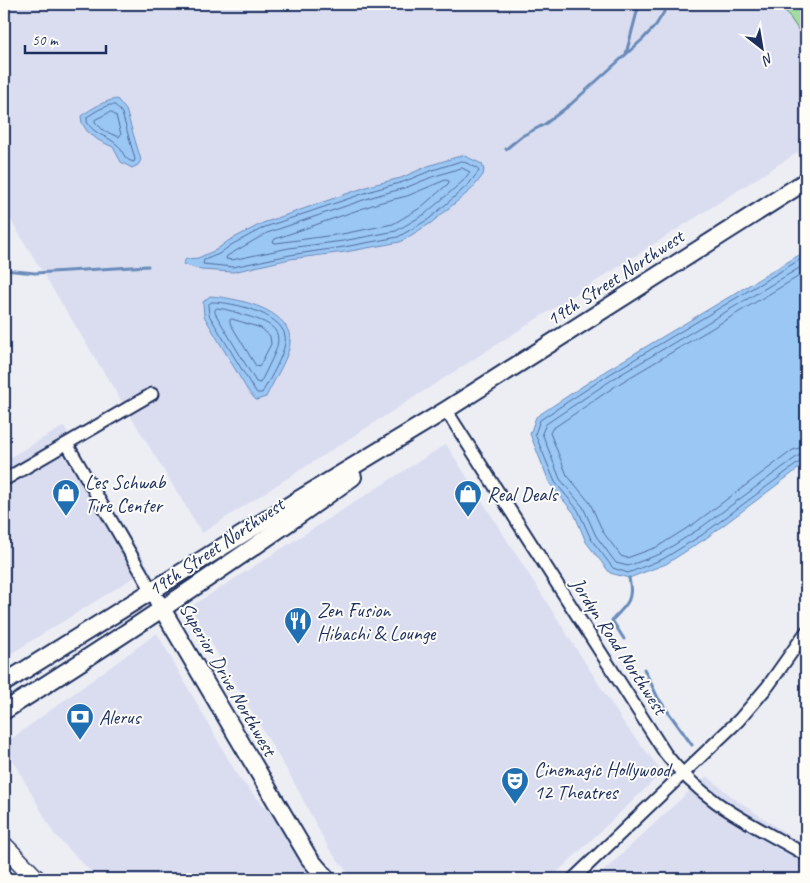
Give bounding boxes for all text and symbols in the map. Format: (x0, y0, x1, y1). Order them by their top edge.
scale bar (25, 22, 106, 54)
north arrow (738, 22, 788, 72)
text: 50 m (32, 31, 59, 50)
text: N (758, 49, 777, 69)
street label: 19th Street Northwest (542, 223, 690, 332)
place label: Les Schwab Tire Center (85, 470, 167, 518)
shop icon: Les Schwab Tire Center (51, 478, 81, 517)
shop icon: Real Deals (453, 479, 483, 518)
place label: Real Deals (487, 482, 559, 507)
street label: 19th Street Northwest (143, 491, 291, 602)
street label: Jordyn Road Northwest (565, 572, 674, 721)
street label: Superior Drive Northwest (174, 598, 283, 762)
place label: Zen Fusion Hibachi & Lounge (317, 598, 437, 646)
restaurant icon: Zen Fusion Hibachi & Lounge (283, 606, 313, 645)
bank icon: Alerus (65, 702, 95, 741)
place label: Alerus (99, 705, 143, 730)
place label: Cinemagic Hollywood 12 Theatres (534, 757, 673, 805)
theatre icon: Cinemagic Hollywood 12 Theatres (500, 766, 530, 805)

